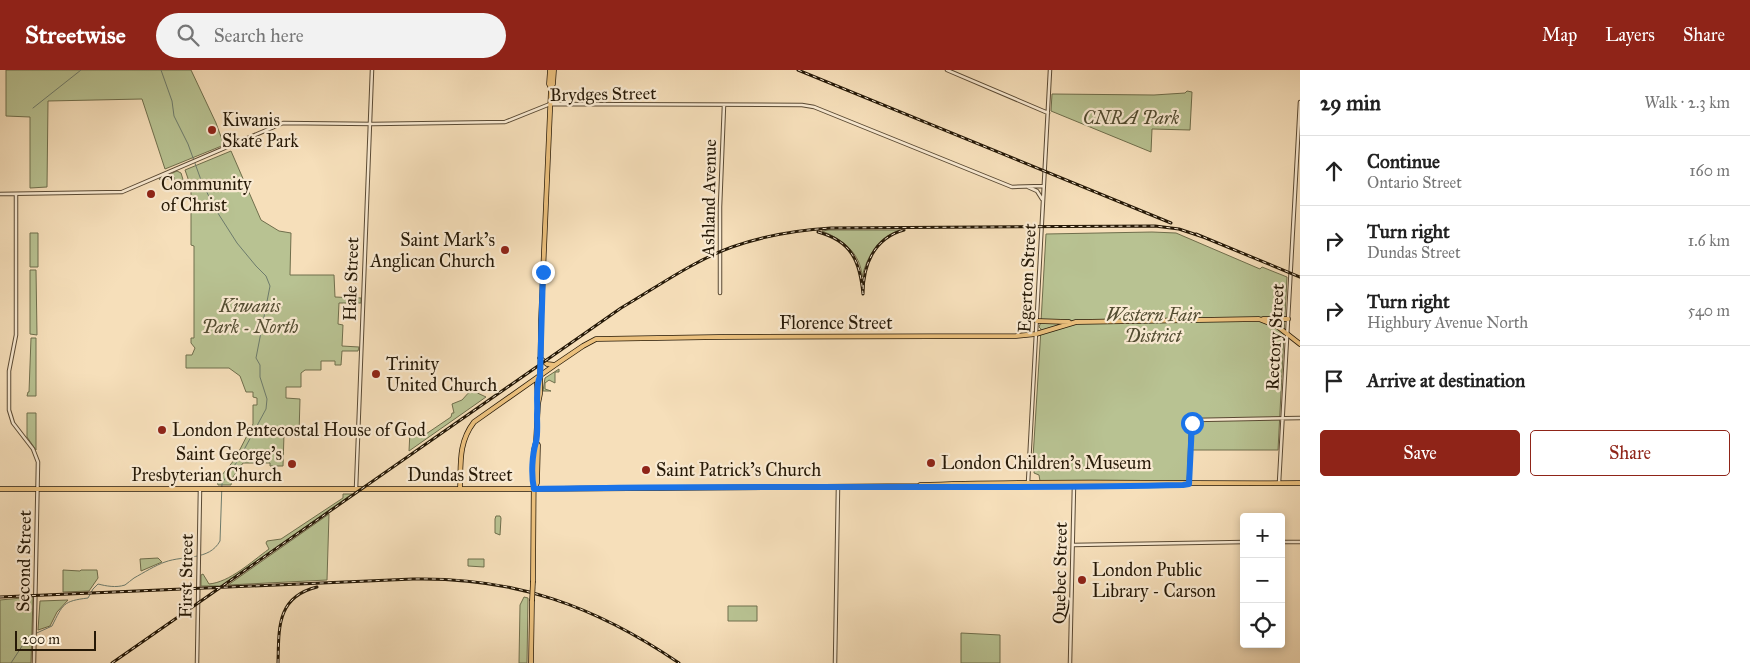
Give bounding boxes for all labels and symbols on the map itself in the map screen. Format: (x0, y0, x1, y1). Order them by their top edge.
street label: Brydges Street (549, 82, 657, 107)
park label: CNRA Park (1083, 107, 1179, 129)
place label: Kiwanis Skate Park (222, 109, 299, 152)
marker: Kiwanis Skate Park (206, 124, 218, 136)
street label: Ashland Avenue (697, 139, 721, 258)
place label: Community of Christ (161, 173, 252, 216)
marker: Community of Christ (145, 188, 157, 200)
street label: Egerton Street (1013, 222, 1042, 333)
place label: Saint Mark's Anglican Church (369, 229, 495, 273)
street label: Hale Street (339, 236, 363, 321)
marker: Saint Mark's Anglican Church (499, 244, 511, 256)
route end (532, 261, 555, 284)
street label: Rectory Street (1261, 282, 1289, 391)
park label: Kiwanis Park - North (202, 295, 299, 338)
park label: Western Fair District (1106, 304, 1201, 347)
street label: Florence Street (779, 312, 893, 334)
place label: Trinity United Church (386, 353, 497, 396)
marker: Trinity United Church (370, 368, 382, 380)
route start (1181, 412, 1204, 435)
place label: London Pentecostal House of God (172, 419, 426, 441)
marker: London Pentecostal House of God (156, 424, 168, 436)
place label: Saint George's Presbyterian Church (131, 443, 282, 486)
place label: London Children's Museum (941, 452, 1152, 474)
marker: London Children's Museum (925, 457, 937, 469)
marker: Saint George's Presbyterian Church (286, 458, 298, 470)
place label: Saint Patrick's Church (656, 459, 821, 481)
street label: Dundas Street (407, 464, 513, 486)
marker: Saint Patrick's Church (640, 464, 652, 476)
street label: Second Street (12, 509, 36, 612)
street label: Quebec Street (1048, 521, 1072, 624)
street label: First Street (174, 533, 198, 619)
place label: London Public Library - Carson (1092, 559, 1216, 602)
marker: London Public Library - Carson (1076, 574, 1088, 586)
scale bar (15, 628, 96, 651)

